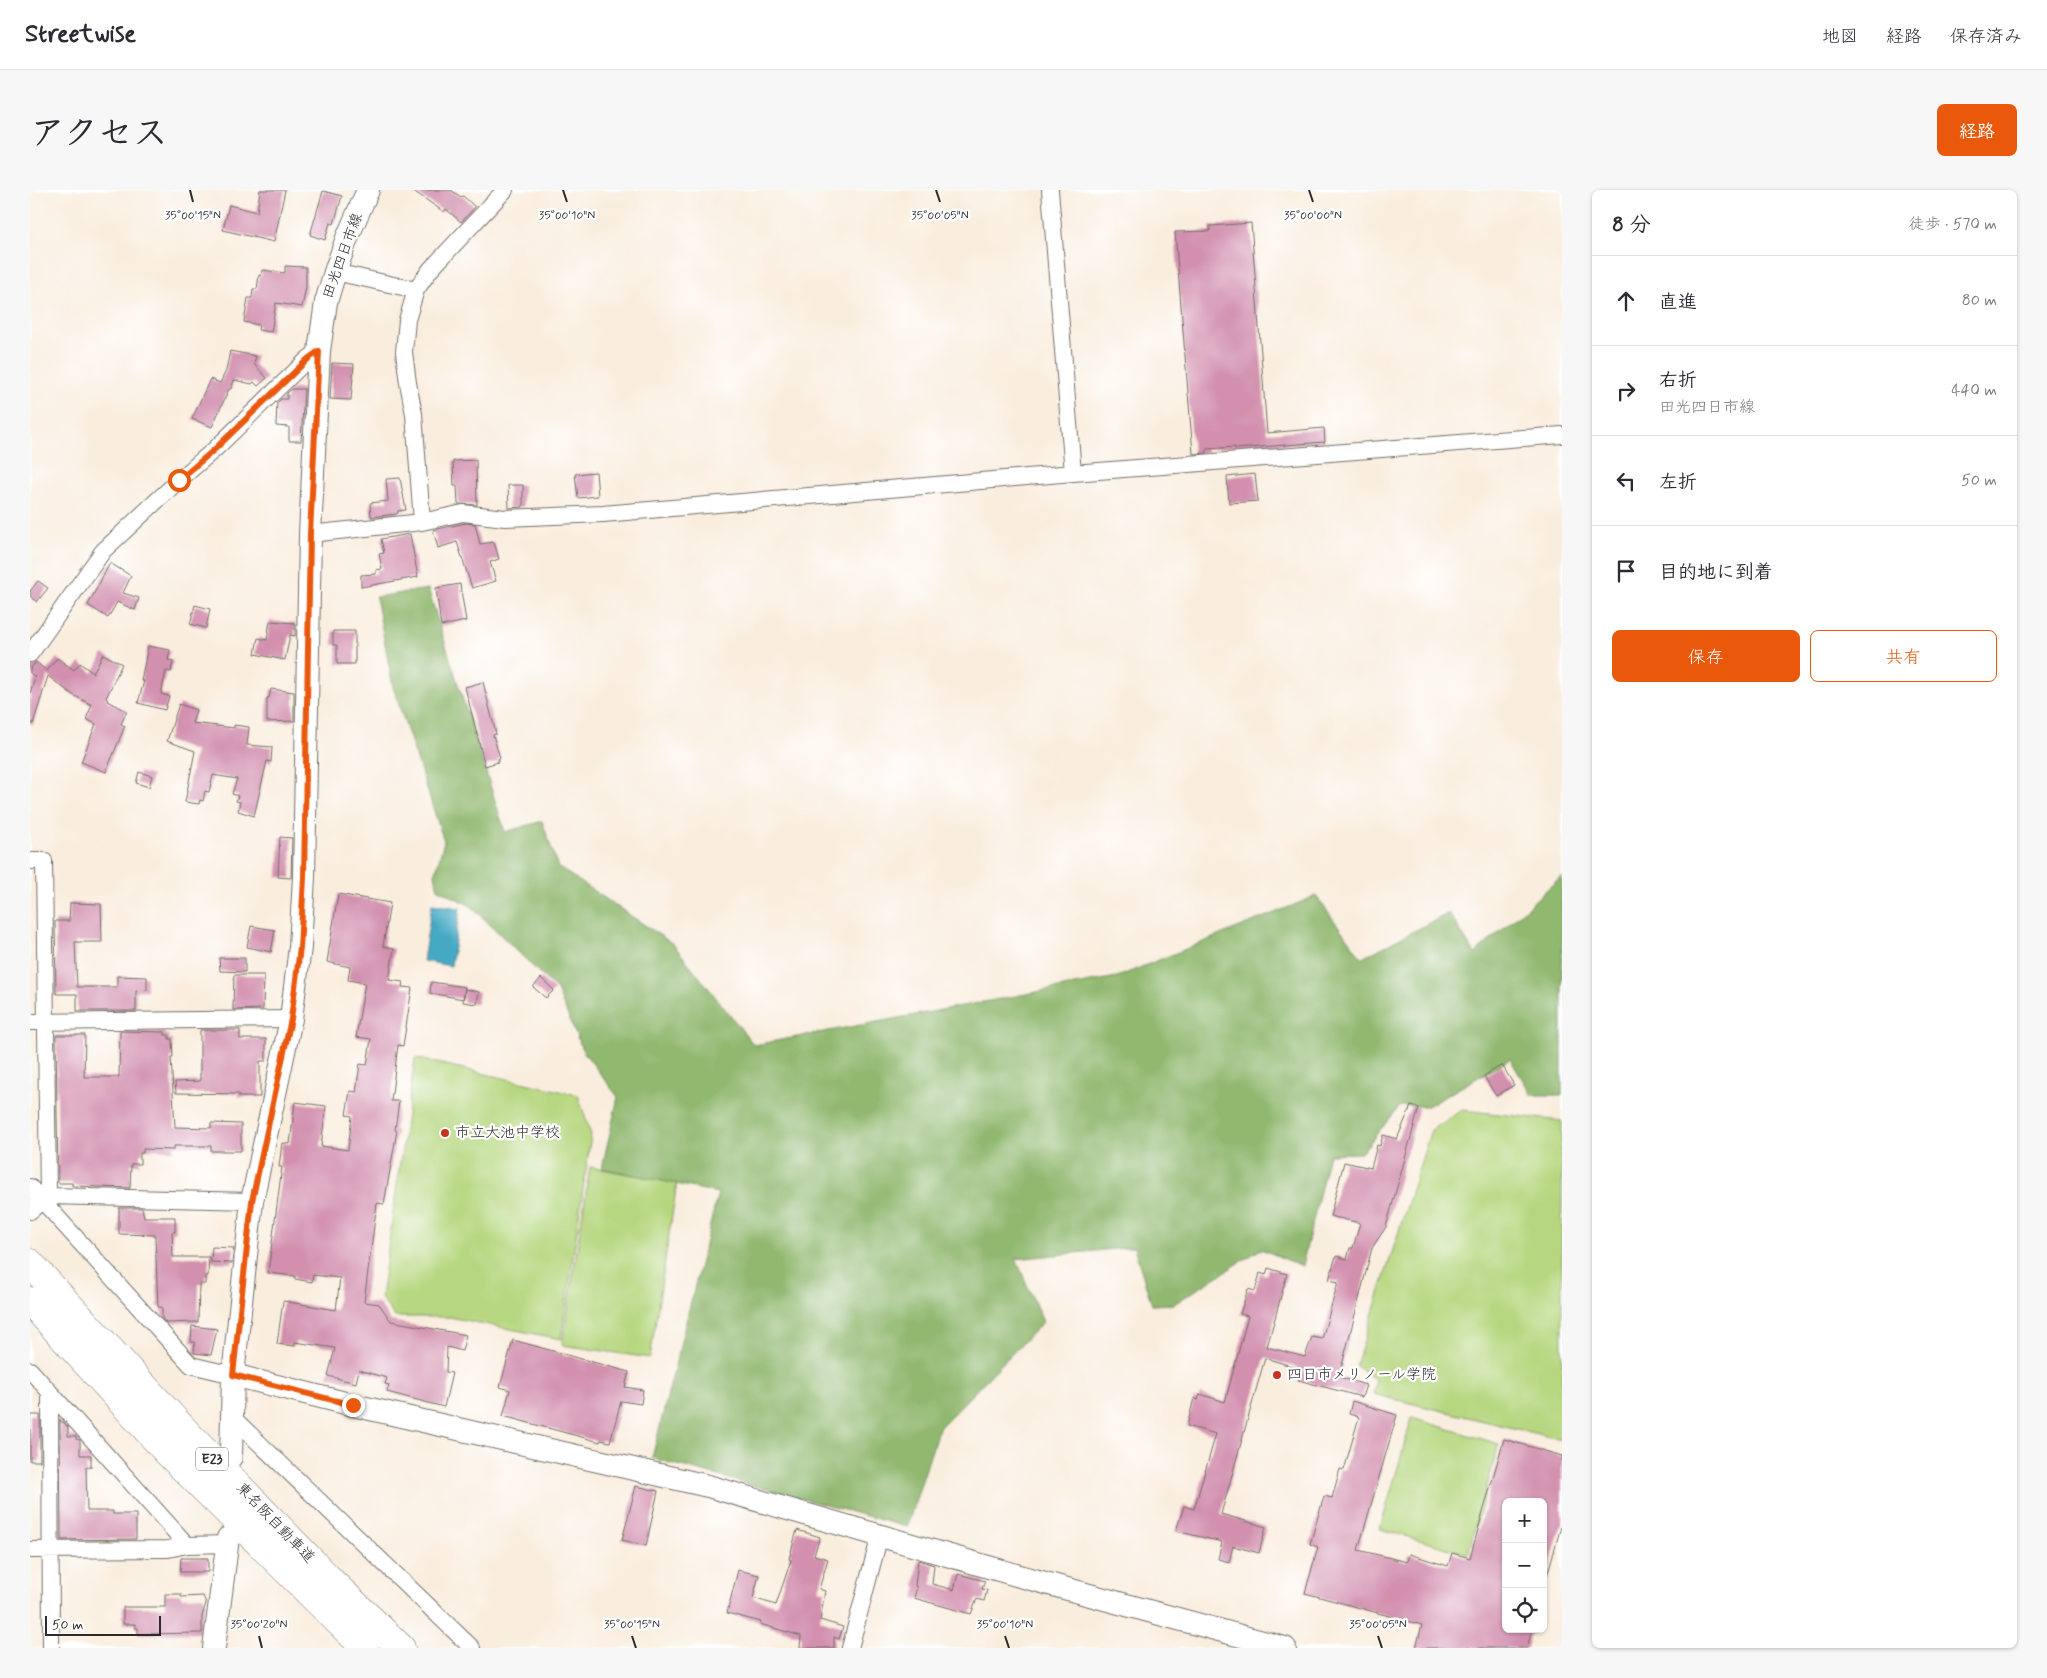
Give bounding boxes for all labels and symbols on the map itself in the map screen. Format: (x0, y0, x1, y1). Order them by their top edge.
text: 35°00'15"N (165, 208, 221, 224)
text: 35°00'10"N (539, 208, 595, 224)
text: 35°00'05"N (911, 208, 969, 224)
text: 35°00'00"N (1284, 208, 1342, 224)
street label: 田光四日市線 (318, 210, 368, 302)
route start (168, 469, 191, 492)
place label: 市立大池中学校 (455, 1123, 560, 1143)
marker: 市立大池中学校 (439, 1127, 451, 1139)
place label: 四日市メリノール学院 (1287, 1365, 1436, 1385)
marker: 四日市メリノール学院 (1271, 1369, 1283, 1381)
route end (342, 1394, 365, 1417)
road number: E23 (196, 1448, 228, 1470)
street label: 東名阪自動車道 (231, 1478, 319, 1568)
scale bar (45, 1613, 161, 1636)
text: 35°00'20"N (230, 1617, 288, 1633)
text: 35°00'15"N (604, 1617, 660, 1633)
text: 35°00'10"N (977, 1617, 1033, 1633)
text: 35°00'05"N (1349, 1617, 1407, 1633)

